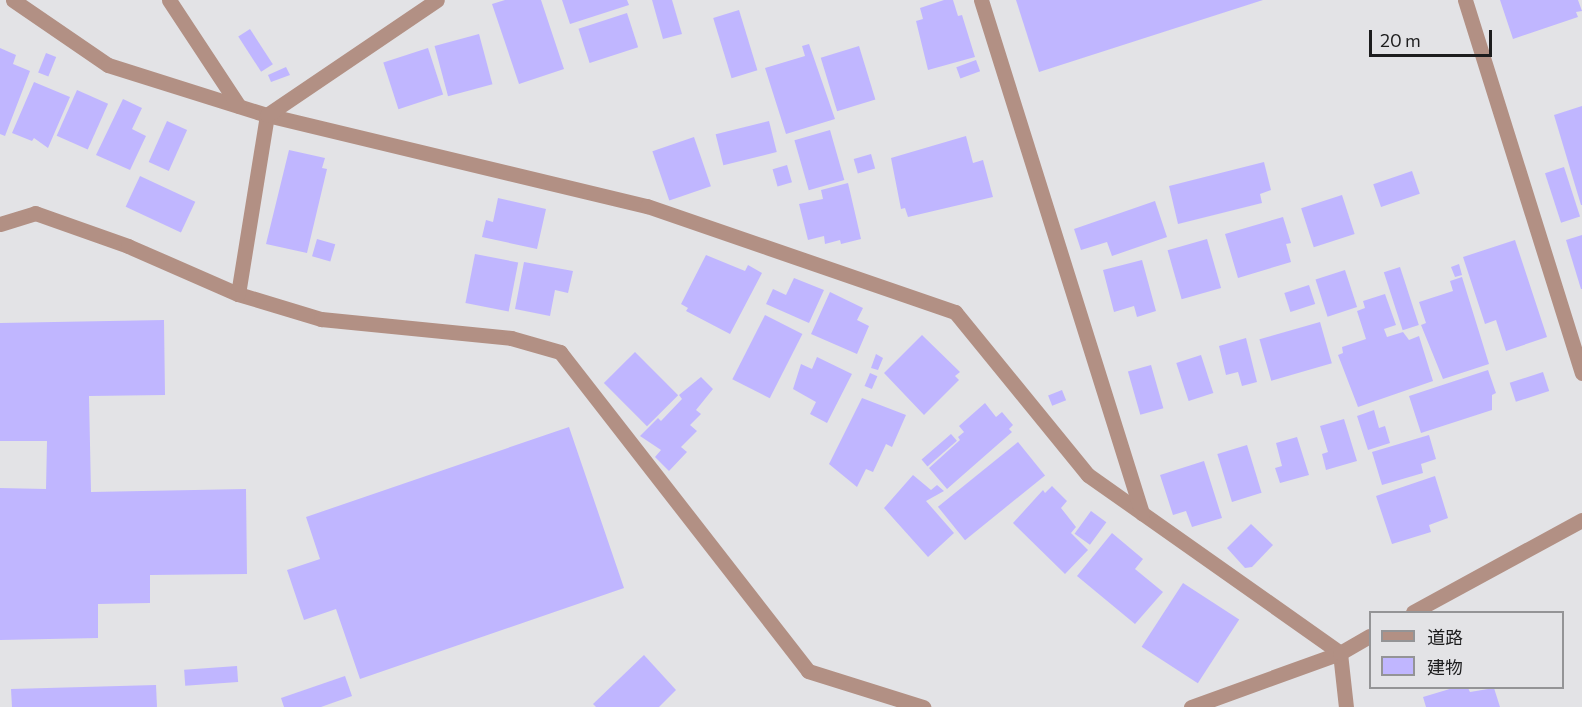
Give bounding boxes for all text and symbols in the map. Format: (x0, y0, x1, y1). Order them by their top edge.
scale bar (1372, 18, 1495, 56)
text: 20 m (1380, 29, 1421, 51)
legend (1369, 611, 1564, 689)
text: 道路 (1427, 626, 1463, 648)
text: 建物 (1427, 656, 1463, 678)

